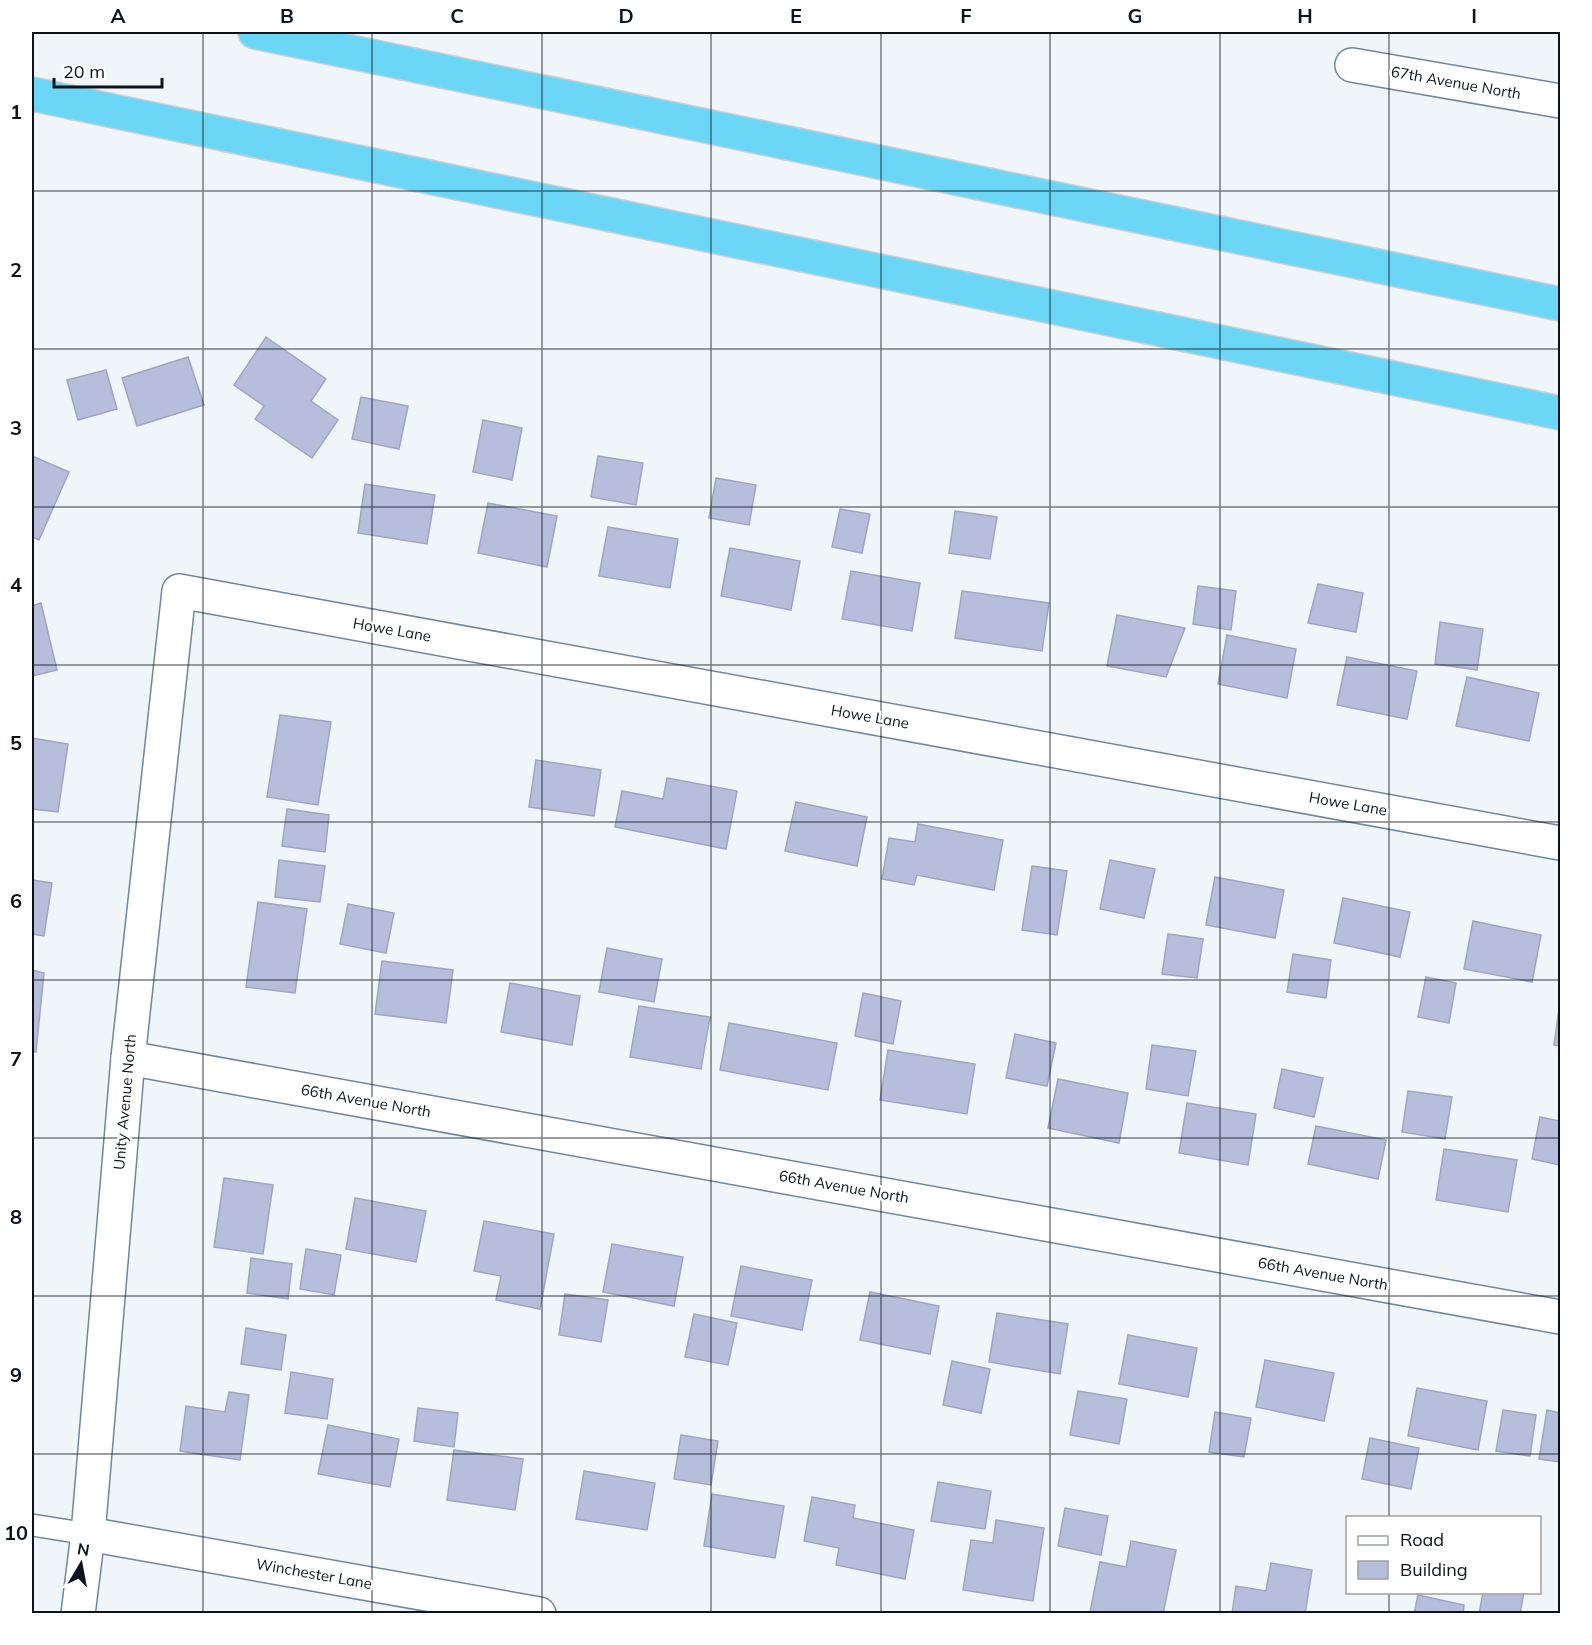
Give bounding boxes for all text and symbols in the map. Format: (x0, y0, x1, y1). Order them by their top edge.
text: A (111, 3, 126, 28)
text: B (280, 3, 294, 28)
text: C (450, 3, 464, 28)
text: D (618, 3, 634, 28)
text: E (790, 3, 802, 28)
text: F (960, 3, 972, 28)
text: G (1128, 3, 1142, 28)
text: H (1297, 3, 1313, 28)
text: I (1471, 3, 1477, 28)
scale bar (54, 51, 162, 89)
text: 20 m (63, 60, 105, 83)
street label: 67th Avenue North (1390, 62, 1523, 103)
text: 1 (10, 99, 22, 124)
text: 2 (10, 257, 22, 282)
text: 3 (10, 415, 22, 440)
text: 4 (10, 572, 22, 597)
street label: Howe Lane (351, 613, 433, 646)
street label: Howe Lane (829, 700, 911, 733)
text: 5 (10, 730, 22, 755)
street label: Howe Lane (1307, 787, 1389, 820)
text: 6 (10, 888, 22, 913)
street label: Unity Avenue North (109, 1033, 140, 1171)
text: 7 (10, 1046, 22, 1071)
street label: 66th Avenue North (300, 1080, 433, 1121)
street label: 66th Avenue North (778, 1166, 911, 1207)
text: 8 (10, 1204, 22, 1229)
street label: 66th Avenue North (1257, 1253, 1390, 1294)
text: 9 (10, 1362, 22, 1387)
legend (1346, 1516, 1541, 1594)
text: 10 (4, 1520, 28, 1545)
text: Road (1400, 1528, 1444, 1551)
north arrow (51, 1534, 111, 1594)
text: N (76, 1538, 91, 1560)
street label: Winchester Lane (255, 1554, 374, 1593)
text: Building (1400, 1558, 1468, 1581)

